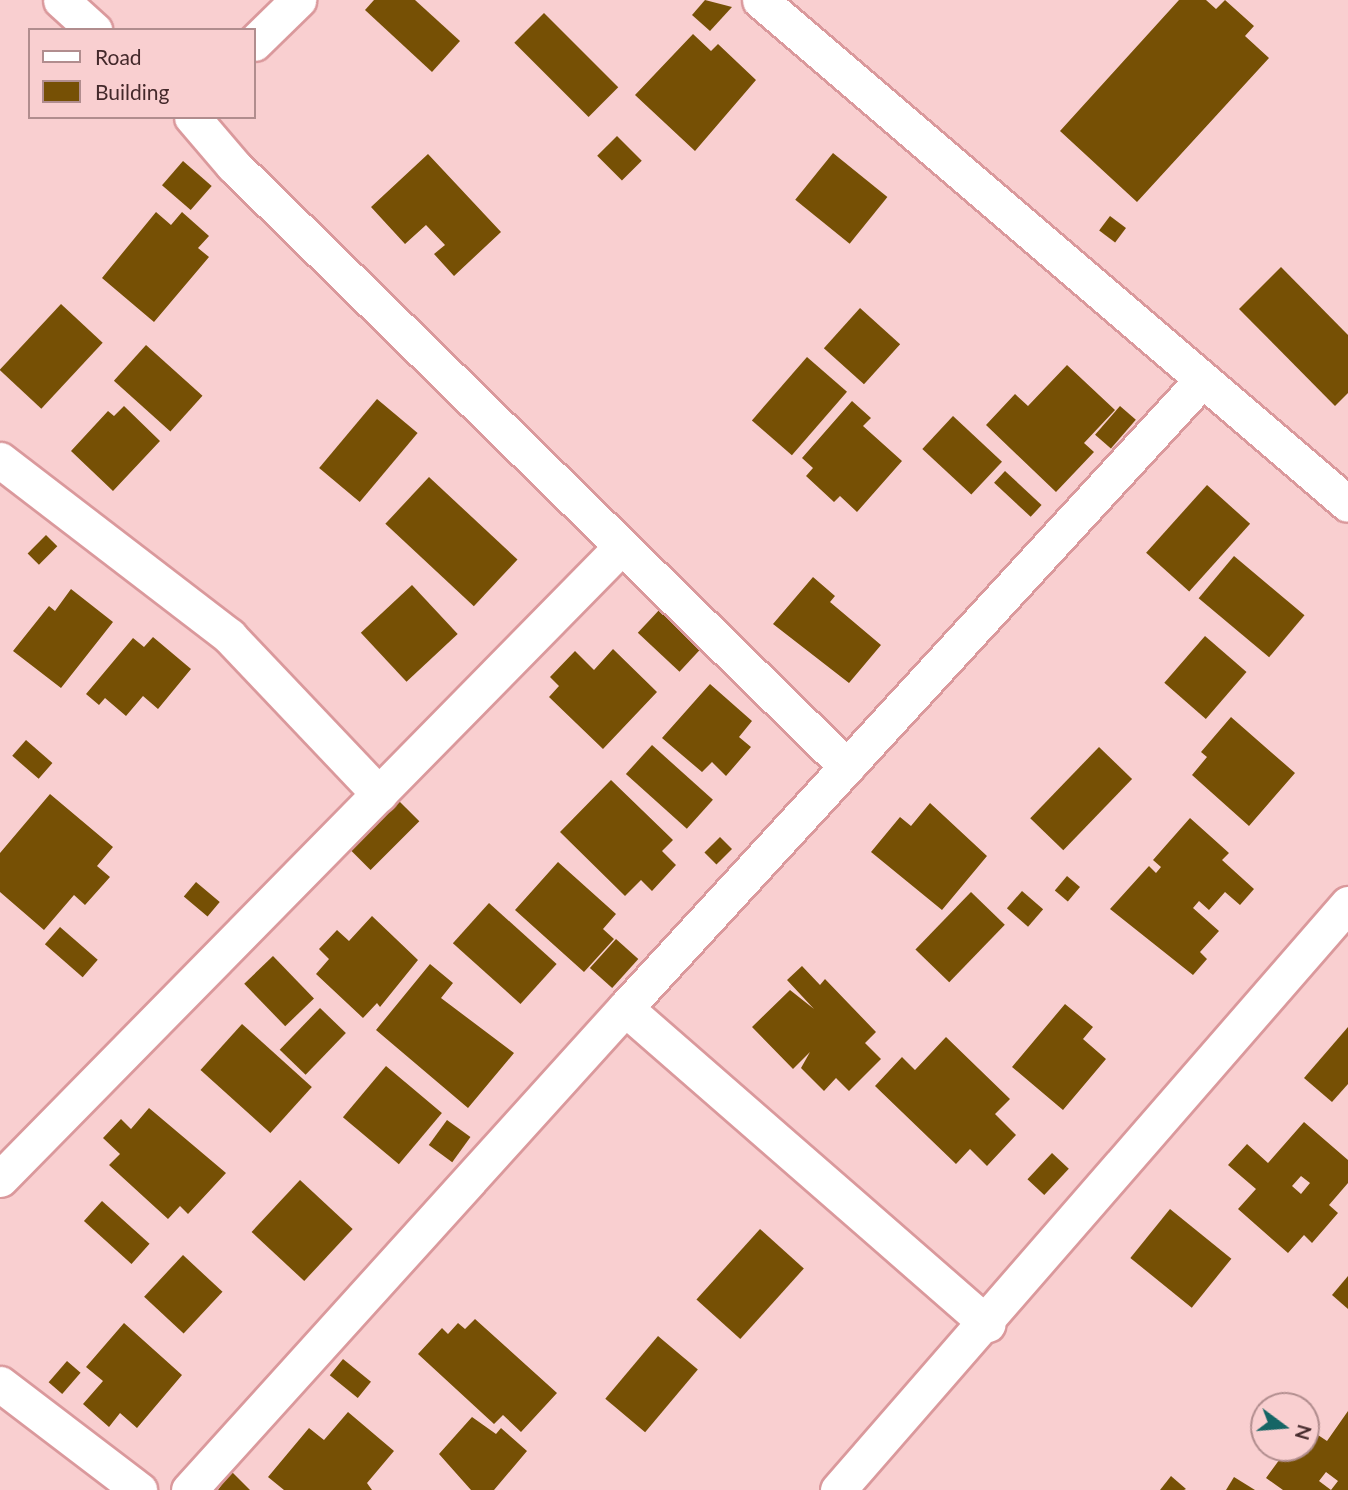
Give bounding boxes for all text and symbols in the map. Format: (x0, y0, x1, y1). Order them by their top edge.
legend (28, 28, 256, 119)
text: Road (95, 44, 142, 69)
text: Building (95, 79, 170, 104)
north arrow (1250, 1392, 1320, 1462)
text: N (1291, 1422, 1317, 1443)

